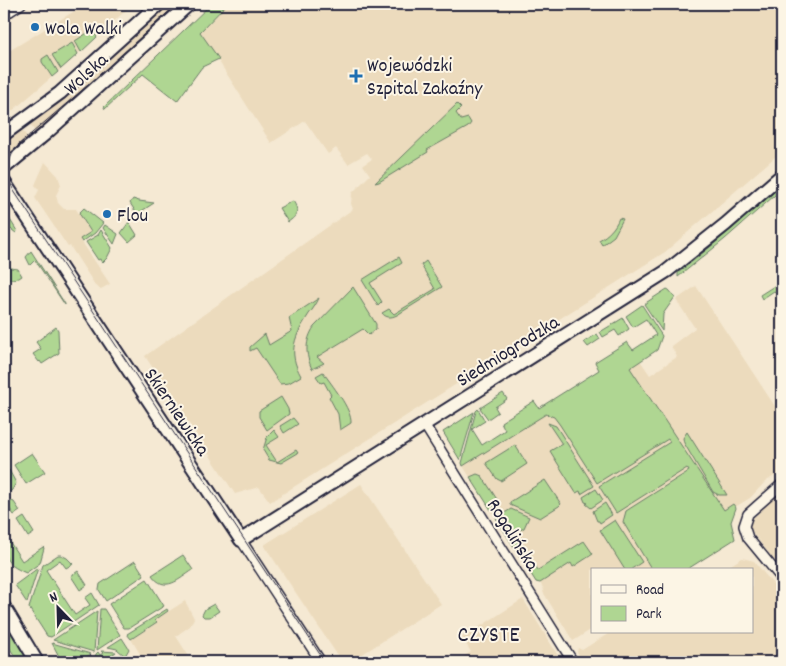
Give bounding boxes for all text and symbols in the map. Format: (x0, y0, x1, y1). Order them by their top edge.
place label: Wola Walki (45, 16, 122, 44)
marker: Wola Walki (29, 21, 41, 33)
street label: Wolska (59, 47, 116, 103)
place label: Wojewódzki Szpital Zakaźny (367, 53, 483, 104)
marker: Wojewódzki Szpital Zakaźny (349, 69, 363, 83)
place label: Flou (117, 203, 148, 231)
marker: Flou (101, 208, 113, 220)
street label: Siedmiogrodzka (452, 309, 566, 395)
street label: Skierniewicka (136, 363, 216, 463)
street label: Rogalińska (478, 494, 545, 578)
legend (591, 568, 754, 634)
text: Road (636, 580, 664, 602)
north arrow (32, 584, 82, 634)
text: N (47, 587, 61, 608)
text: Park (636, 604, 662, 626)
district label: CZYSTE (457, 621, 521, 652)

